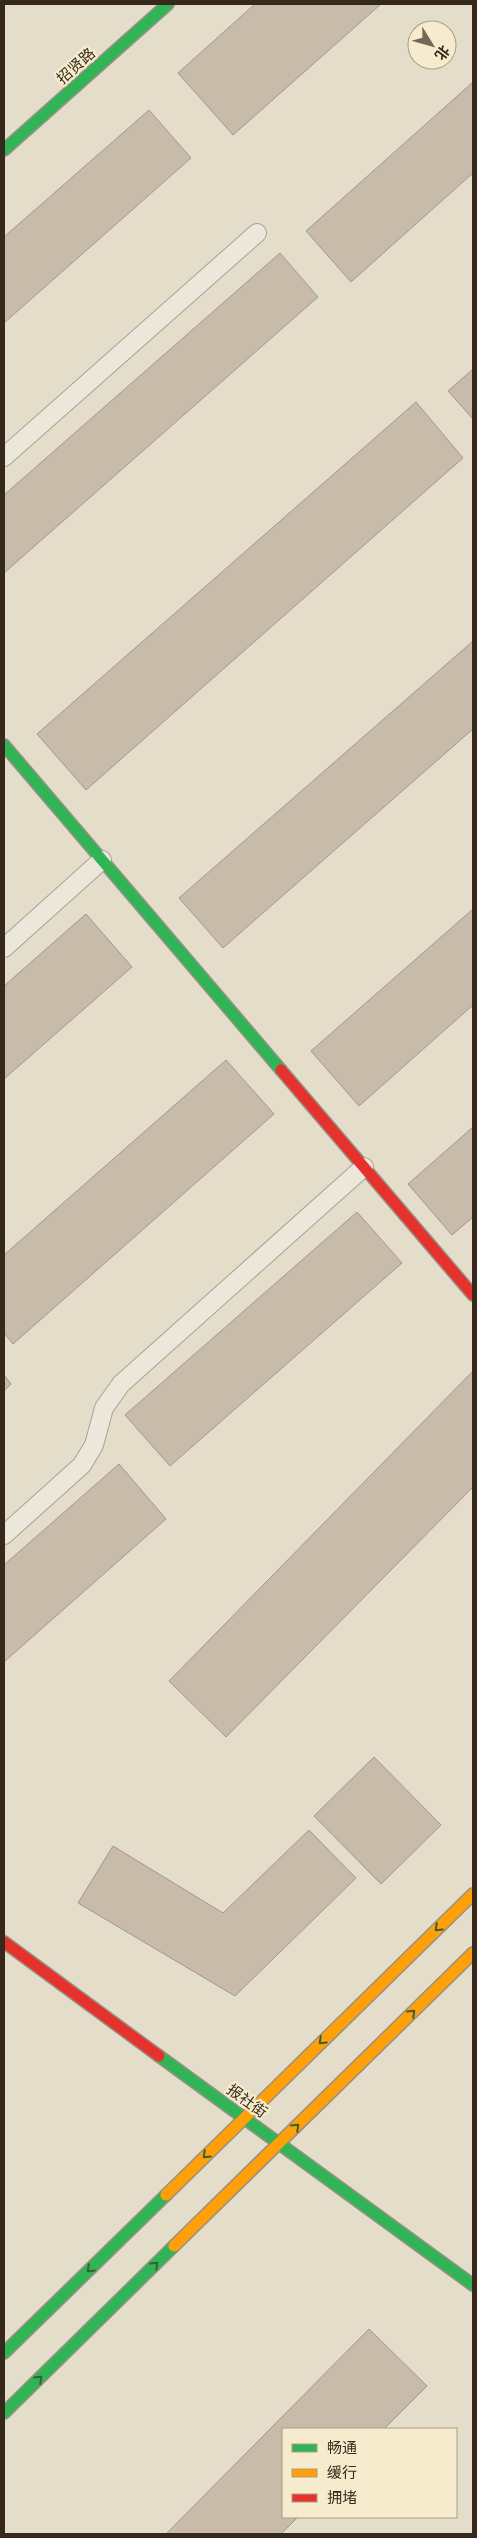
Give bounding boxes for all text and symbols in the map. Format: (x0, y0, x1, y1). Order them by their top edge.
north arrow (407, 20, 457, 70)
text: 北 (432, 42, 452, 63)
street label: 招贤路 (54, 45, 98, 87)
one-way arrow (435, 1922, 444, 1931)
one-way arrow (406, 2010, 415, 2019)
one-way arrow (319, 2035, 328, 2044)
street label: 报社街 (224, 2081, 270, 2121)
one-way arrow (290, 2124, 299, 2133)
one-way arrow (203, 2149, 212, 2158)
one-way arrow (149, 2262, 158, 2271)
one-way arrow (87, 2263, 96, 2272)
one-way arrow (33, 2376, 42, 2385)
legend (282, 2428, 457, 2518)
text: 畅通 (327, 2440, 357, 2456)
text: 缓行 (327, 2465, 357, 2481)
text: 拥堵 (327, 2490, 357, 2506)

